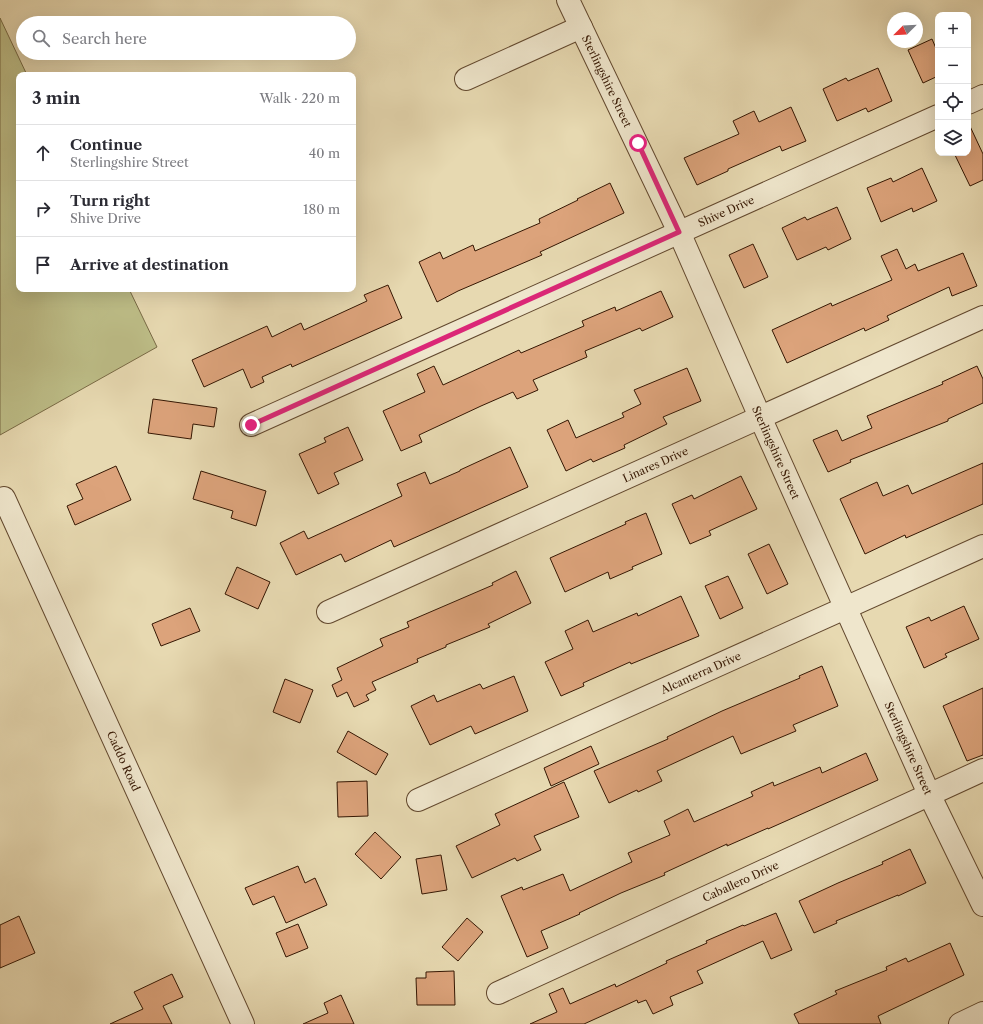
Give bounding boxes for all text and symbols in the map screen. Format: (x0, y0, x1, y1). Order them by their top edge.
north arrow (887, 12, 923, 48)
map controls (935, 12, 971, 156)
button: + (935, 12, 971, 48)
search box (16, 16, 356, 60)
icon: search (30, 27, 52, 49)
text: Search here (62, 29, 147, 48)
street label: Sterlingshire Street (579, 33, 635, 130)
button: − (935, 48, 971, 84)
button: locate (935, 84, 971, 120)
text: 3 min (32, 88, 81, 108)
text: Walk · 220 m (260, 90, 340, 106)
button: layers (935, 120, 971, 156)
route start (629, 134, 647, 152)
text: Continue (70, 135, 142, 154)
icon: ahead (32, 142, 54, 164)
text: 40 m (309, 145, 340, 161)
text: Sterlingshire Street (70, 154, 189, 170)
text: Turn right (70, 191, 150, 210)
street label: Shive Drive (696, 193, 756, 230)
icon: right (32, 198, 54, 220)
text: 180 m (303, 201, 340, 217)
text: Shive Drive (70, 210, 141, 226)
icon: arrive (32, 254, 54, 276)
text: Arrive at destination (70, 255, 229, 274)
street label: Sterlingshire Street (749, 404, 803, 501)
route end (242, 416, 260, 434)
street label: Linares Drive (620, 444, 690, 485)
street label: Alcanterra Drive (658, 649, 743, 697)
street label: Sterlingshire Street (881, 699, 935, 797)
street label: Caddo Road (104, 729, 143, 794)
street label: Caballero Drive (700, 858, 781, 905)

